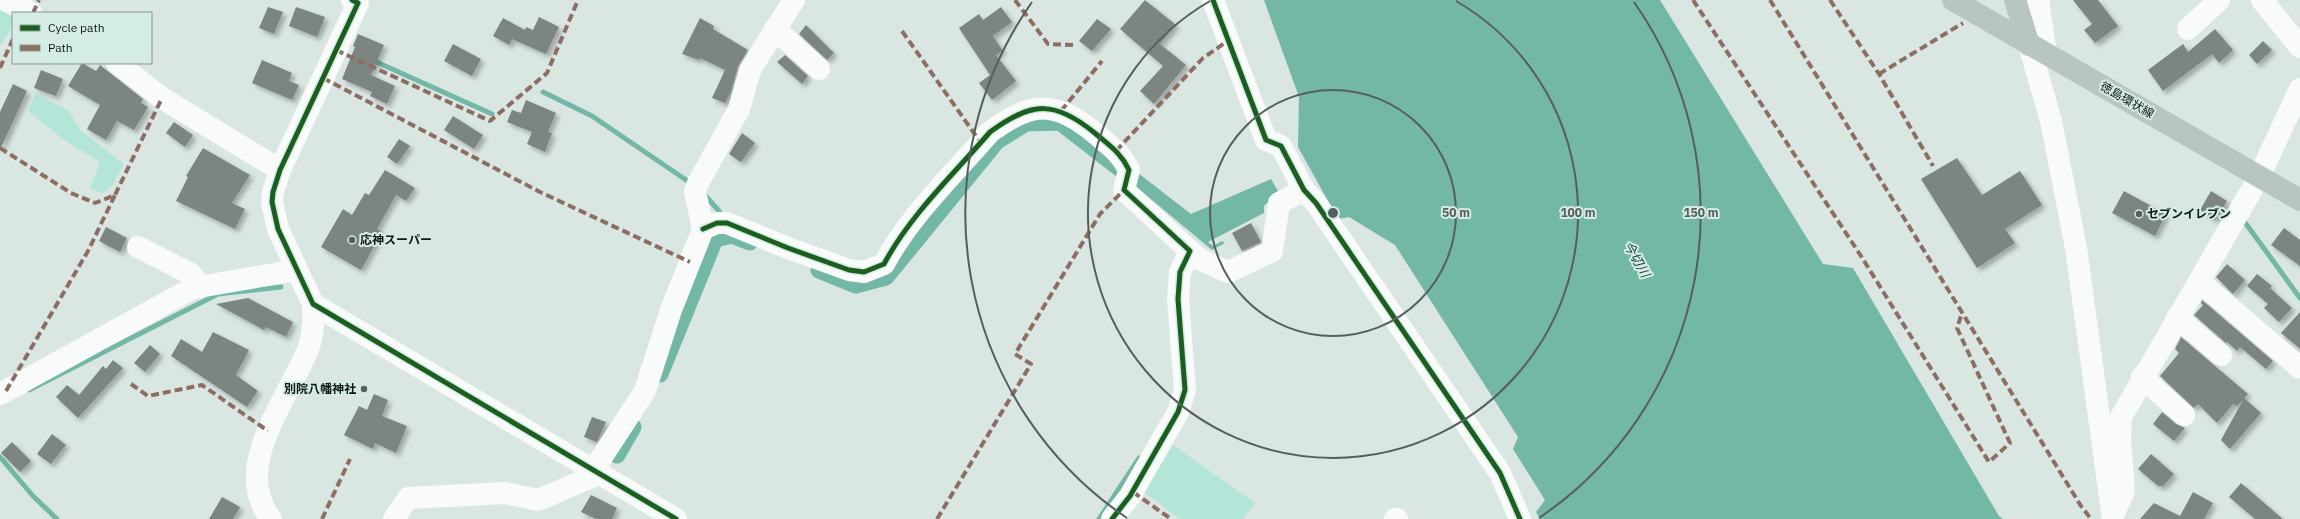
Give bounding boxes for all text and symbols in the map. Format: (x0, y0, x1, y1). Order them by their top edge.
legend (12, 12, 152, 64)
text: Cycle path (48, 20, 105, 35)
text: Path (48, 40, 73, 55)
street label: 徳島環状線 (2098, 78, 2157, 121)
text: 50 m (1442, 205, 1470, 220)
text: 100 m (1560, 205, 1596, 220)
text: 150 m (1683, 205, 1719, 220)
centre of rings (1326, 206, 1340, 220)
place label: セブンイレブン (2147, 206, 2231, 221)
marker: セブンイレブン (2134, 209, 2144, 219)
place label: 応神スーパー (360, 232, 432, 247)
marker: 応神スーパー (347, 235, 357, 245)
water label: 今切川 (1619, 238, 1655, 282)
place label: 別院八幡神社 (284, 381, 356, 396)
marker: 別院八幡神社 (359, 384, 369, 394)

